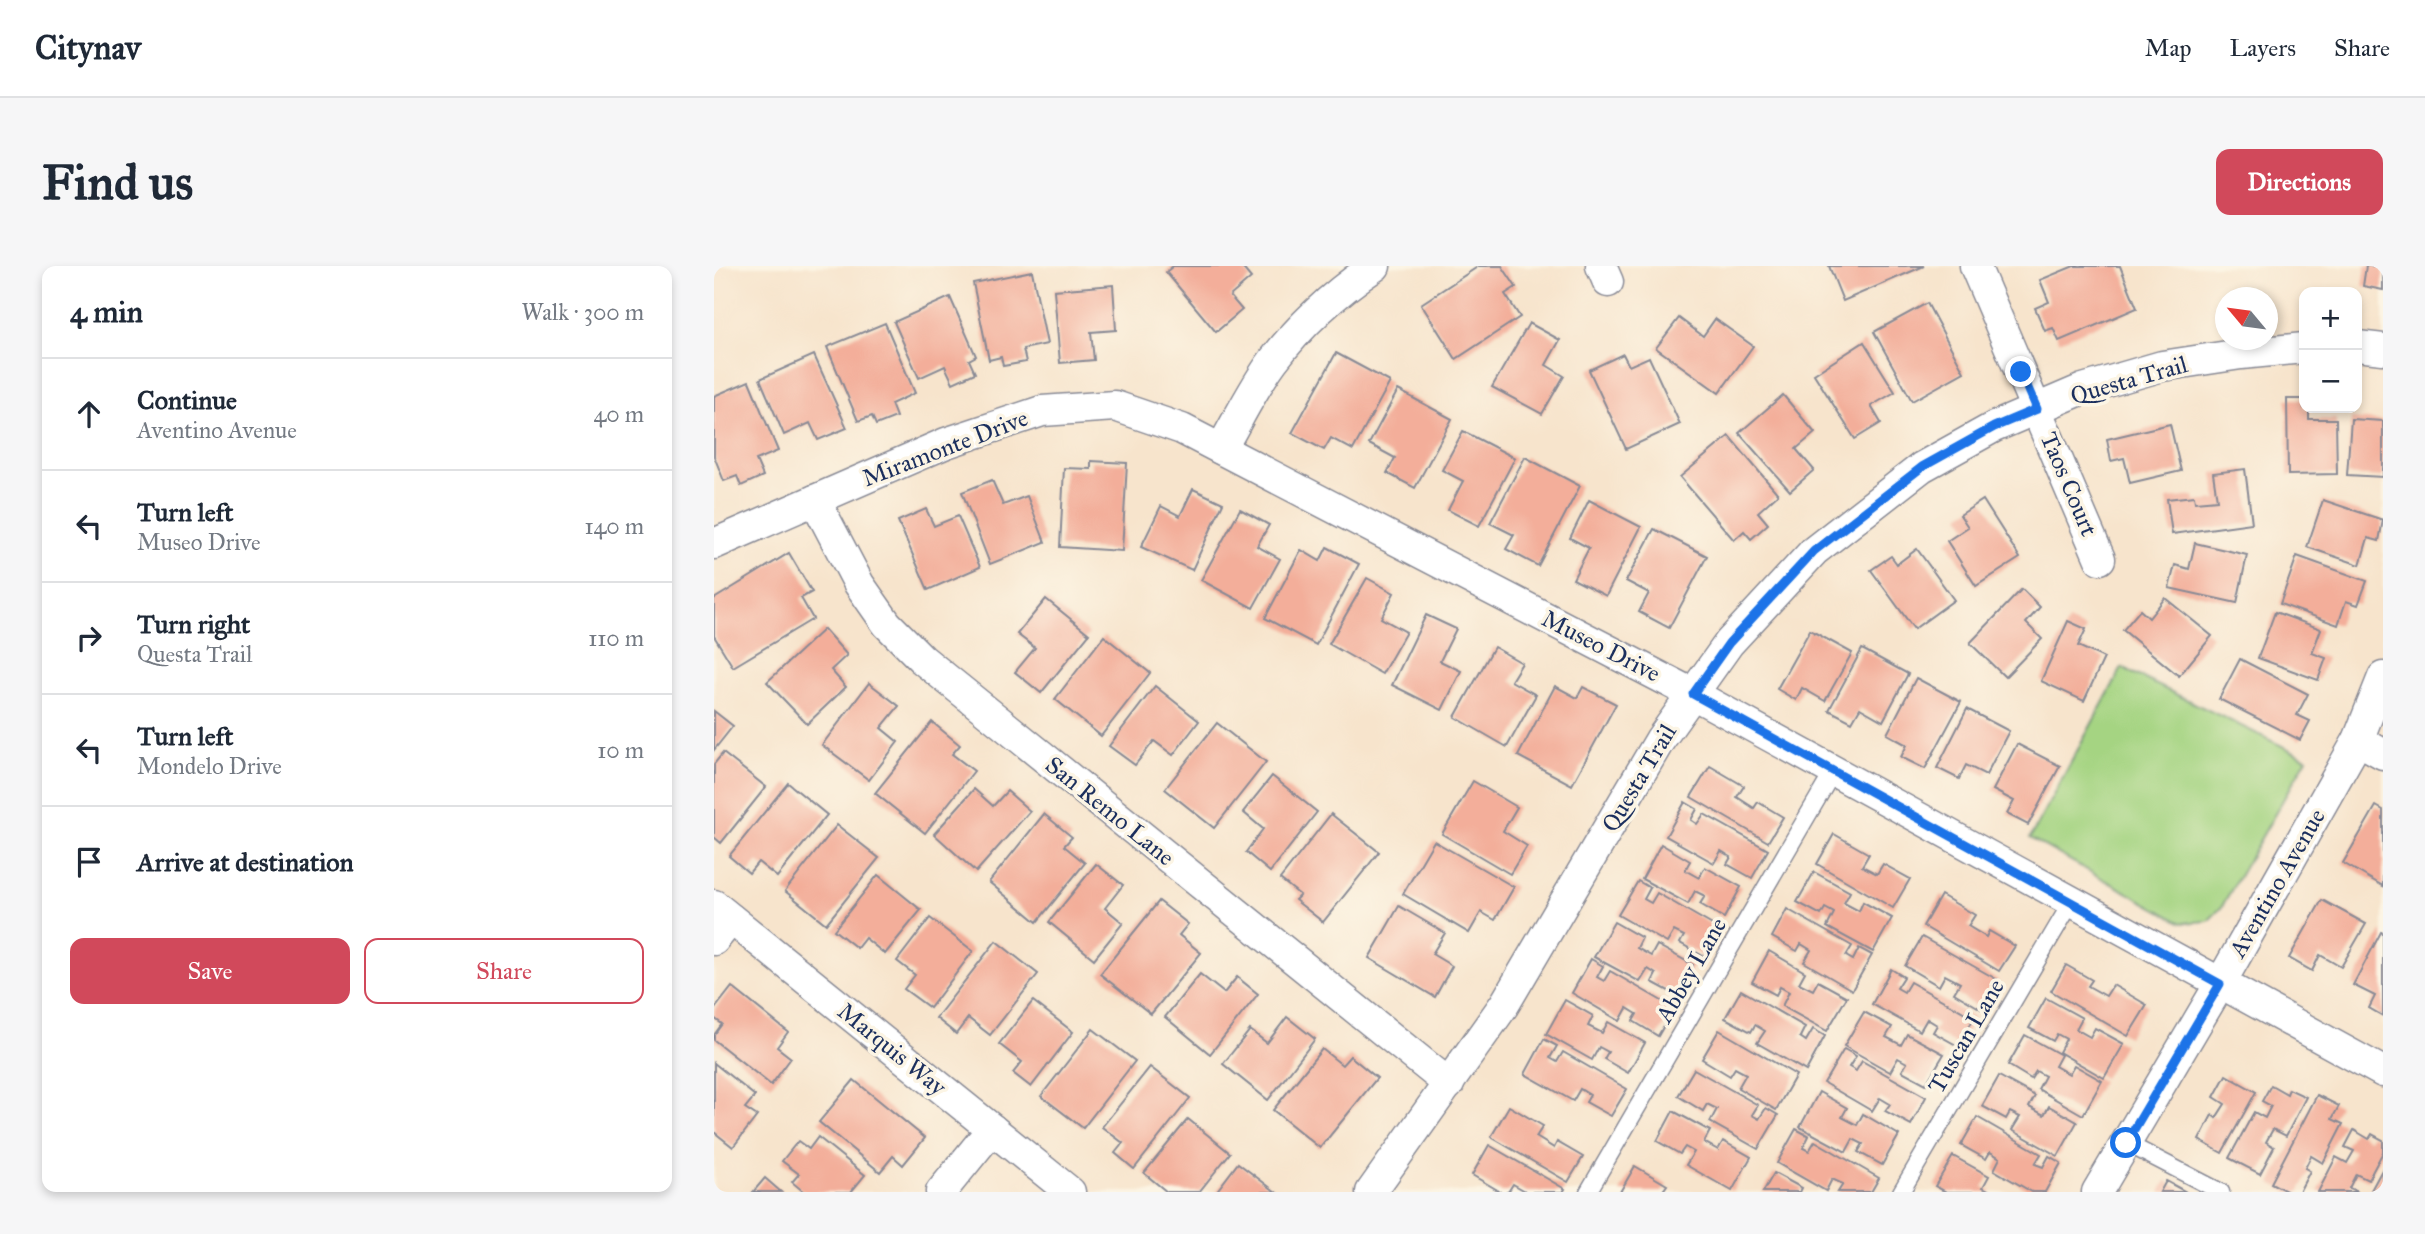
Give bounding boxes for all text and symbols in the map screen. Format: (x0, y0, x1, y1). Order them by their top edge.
text: Citynav (35, 28, 141, 68)
text: Map (2145, 33, 2192, 63)
text: Layers (2230, 33, 2296, 63)
text: Share (2334, 33, 2390, 63)
button: Directions (2216, 149, 2383, 215)
text: Find us (42, 153, 193, 212)
north arrow (2215, 287, 2278, 350)
map controls (2299, 287, 2362, 413)
button: + (2299, 287, 2362, 350)
text: 4 min (70, 294, 143, 330)
text: Walk · 300 m (521, 298, 644, 326)
street label: Questa Trail (2067, 349, 2191, 411)
button: − (2299, 350, 2362, 413)
route end (2005, 356, 2036, 387)
text: Continue (137, 384, 237, 416)
icon: ahead (70, 395, 108, 433)
text: 40 m (594, 400, 644, 428)
street label: Miramonte Drive (858, 403, 1032, 493)
text: Aventino Avenue (137, 416, 297, 444)
street label: Taos Court (2034, 427, 2105, 541)
text: Turn left (137, 496, 233, 528)
icon: left (70, 507, 108, 545)
text: 140 m (584, 512, 644, 540)
text: Museo Drive (137, 528, 261, 556)
street label: Museo Drive (1537, 603, 1665, 689)
text: Turn right (137, 608, 250, 640)
icon: right (70, 619, 108, 657)
text: 110 m (588, 624, 644, 652)
text: Questa Trail (137, 640, 252, 668)
street label: Questa Trail (1595, 718, 1683, 837)
text: Turn left (137, 720, 233, 752)
icon: left (70, 731, 108, 769)
text: 10 m (597, 736, 644, 764)
street label: San Remo Lane (1039, 750, 1181, 872)
text: Mondelo Drive (137, 752, 282, 780)
street label: Aventino Avenue (2222, 803, 2332, 964)
icon: arrive (70, 843, 108, 881)
text: Arrive at destination (137, 846, 354, 878)
street label: Abbey Lane (1648, 912, 1733, 1029)
button: Save (70, 938, 350, 1004)
button: Share (364, 938, 644, 1004)
street label: Tuscan Lane (1921, 974, 2011, 1098)
street label: Marquis Way (832, 996, 953, 1102)
route start (2110, 1127, 2141, 1158)

